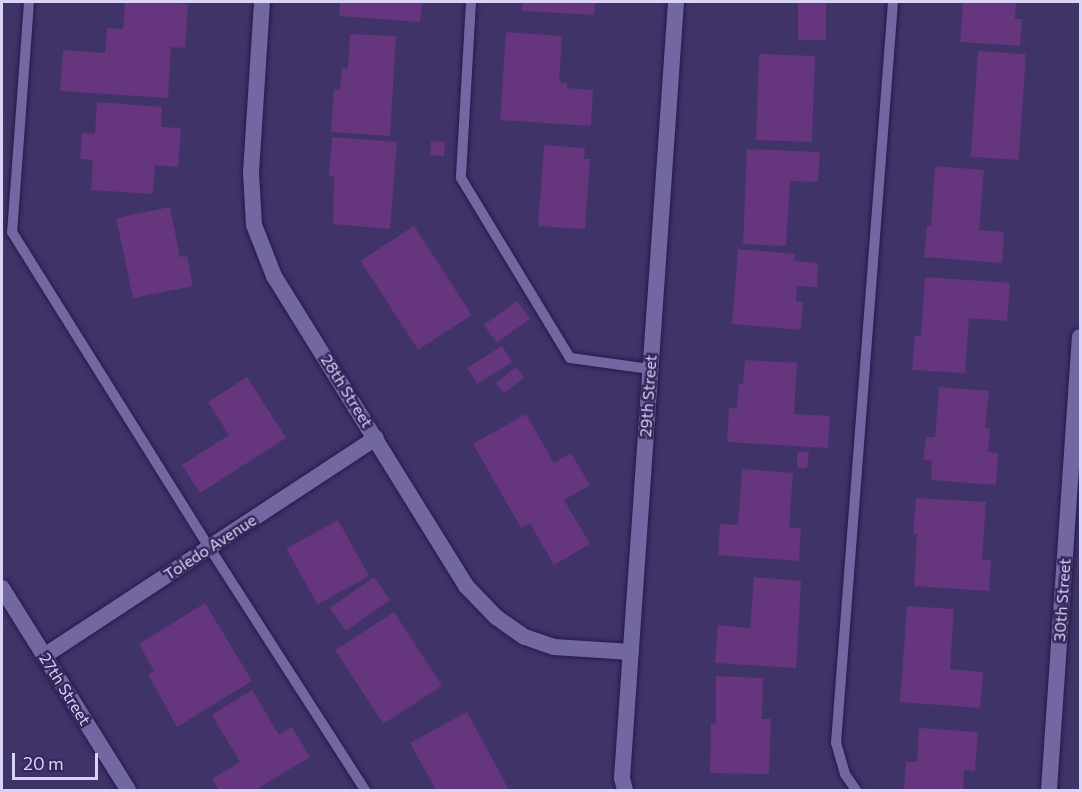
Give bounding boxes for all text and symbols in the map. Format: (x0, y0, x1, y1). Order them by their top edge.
street label: 28th Street (317, 351, 377, 431)
street label: 29th Street (636, 354, 660, 438)
street label: Toledo Avenue (160, 510, 260, 584)
street label: 30th Street (1050, 558, 1074, 642)
street label: 27th Street (35, 649, 95, 729)
scale bar (15, 741, 100, 779)
text: 20 m (23, 752, 64, 774)

